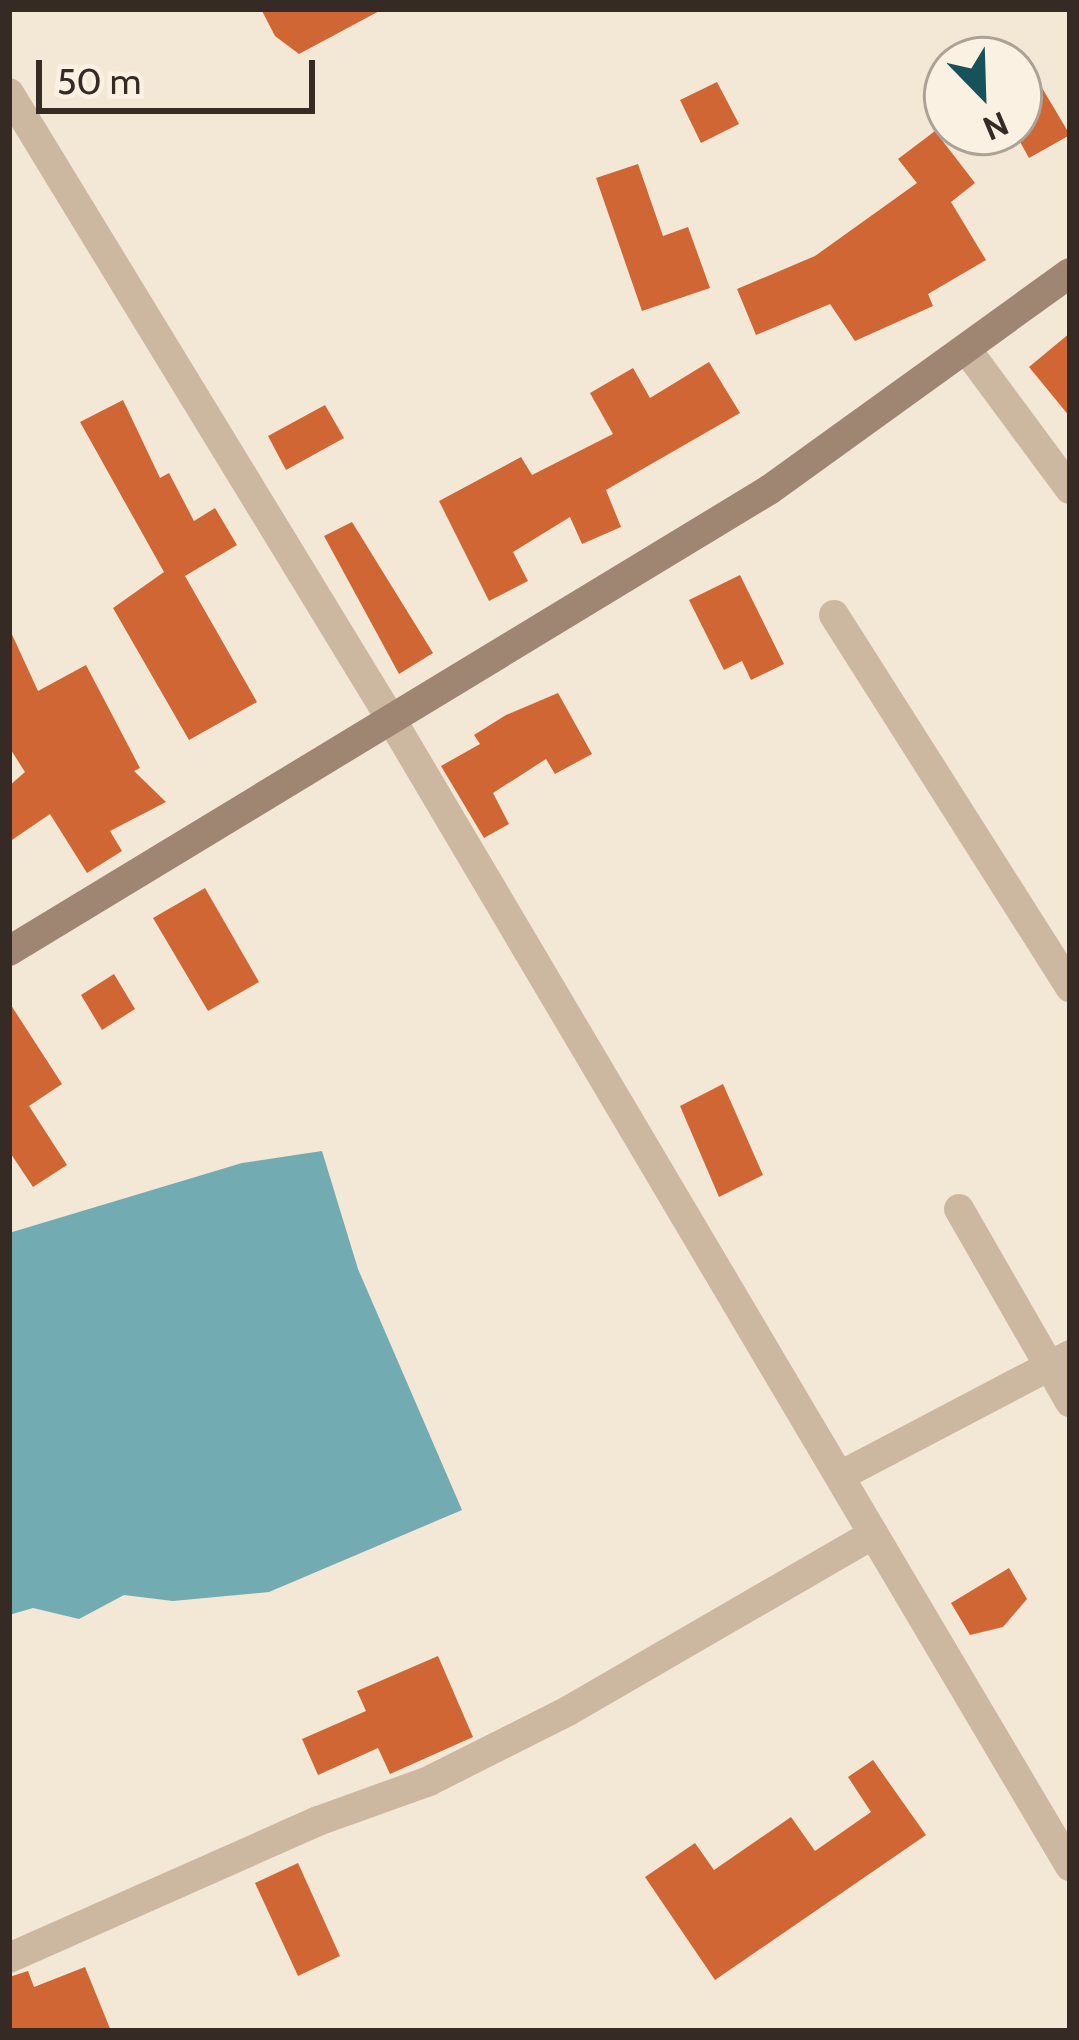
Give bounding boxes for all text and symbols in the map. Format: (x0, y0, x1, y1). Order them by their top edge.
scale bar (42, 36, 321, 110)
north arrow (923, 36, 1043, 156)
text: 50 m (57, 59, 141, 103)
text: N (977, 103, 1014, 149)

